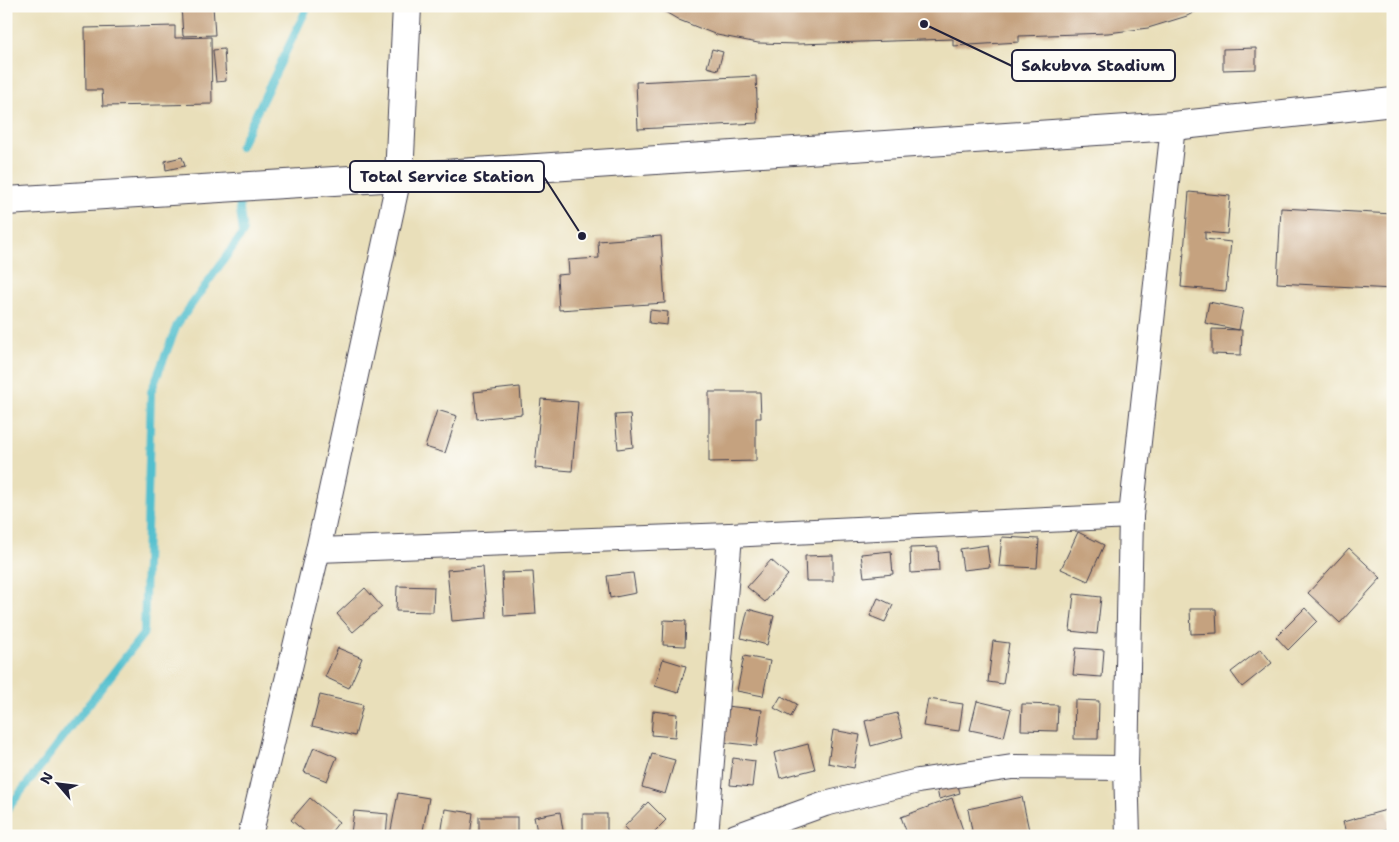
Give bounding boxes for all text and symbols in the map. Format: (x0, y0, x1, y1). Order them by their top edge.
callout: Sakubva Stadium (1012, 50, 1175, 81)
text: Sakubva Stadium (1021, 55, 1165, 76)
callout: Total Service Station (350, 161, 544, 192)
text: Total Service Station (360, 166, 535, 187)
north arrow (32, 760, 82, 810)
text: N (36, 769, 57, 787)

